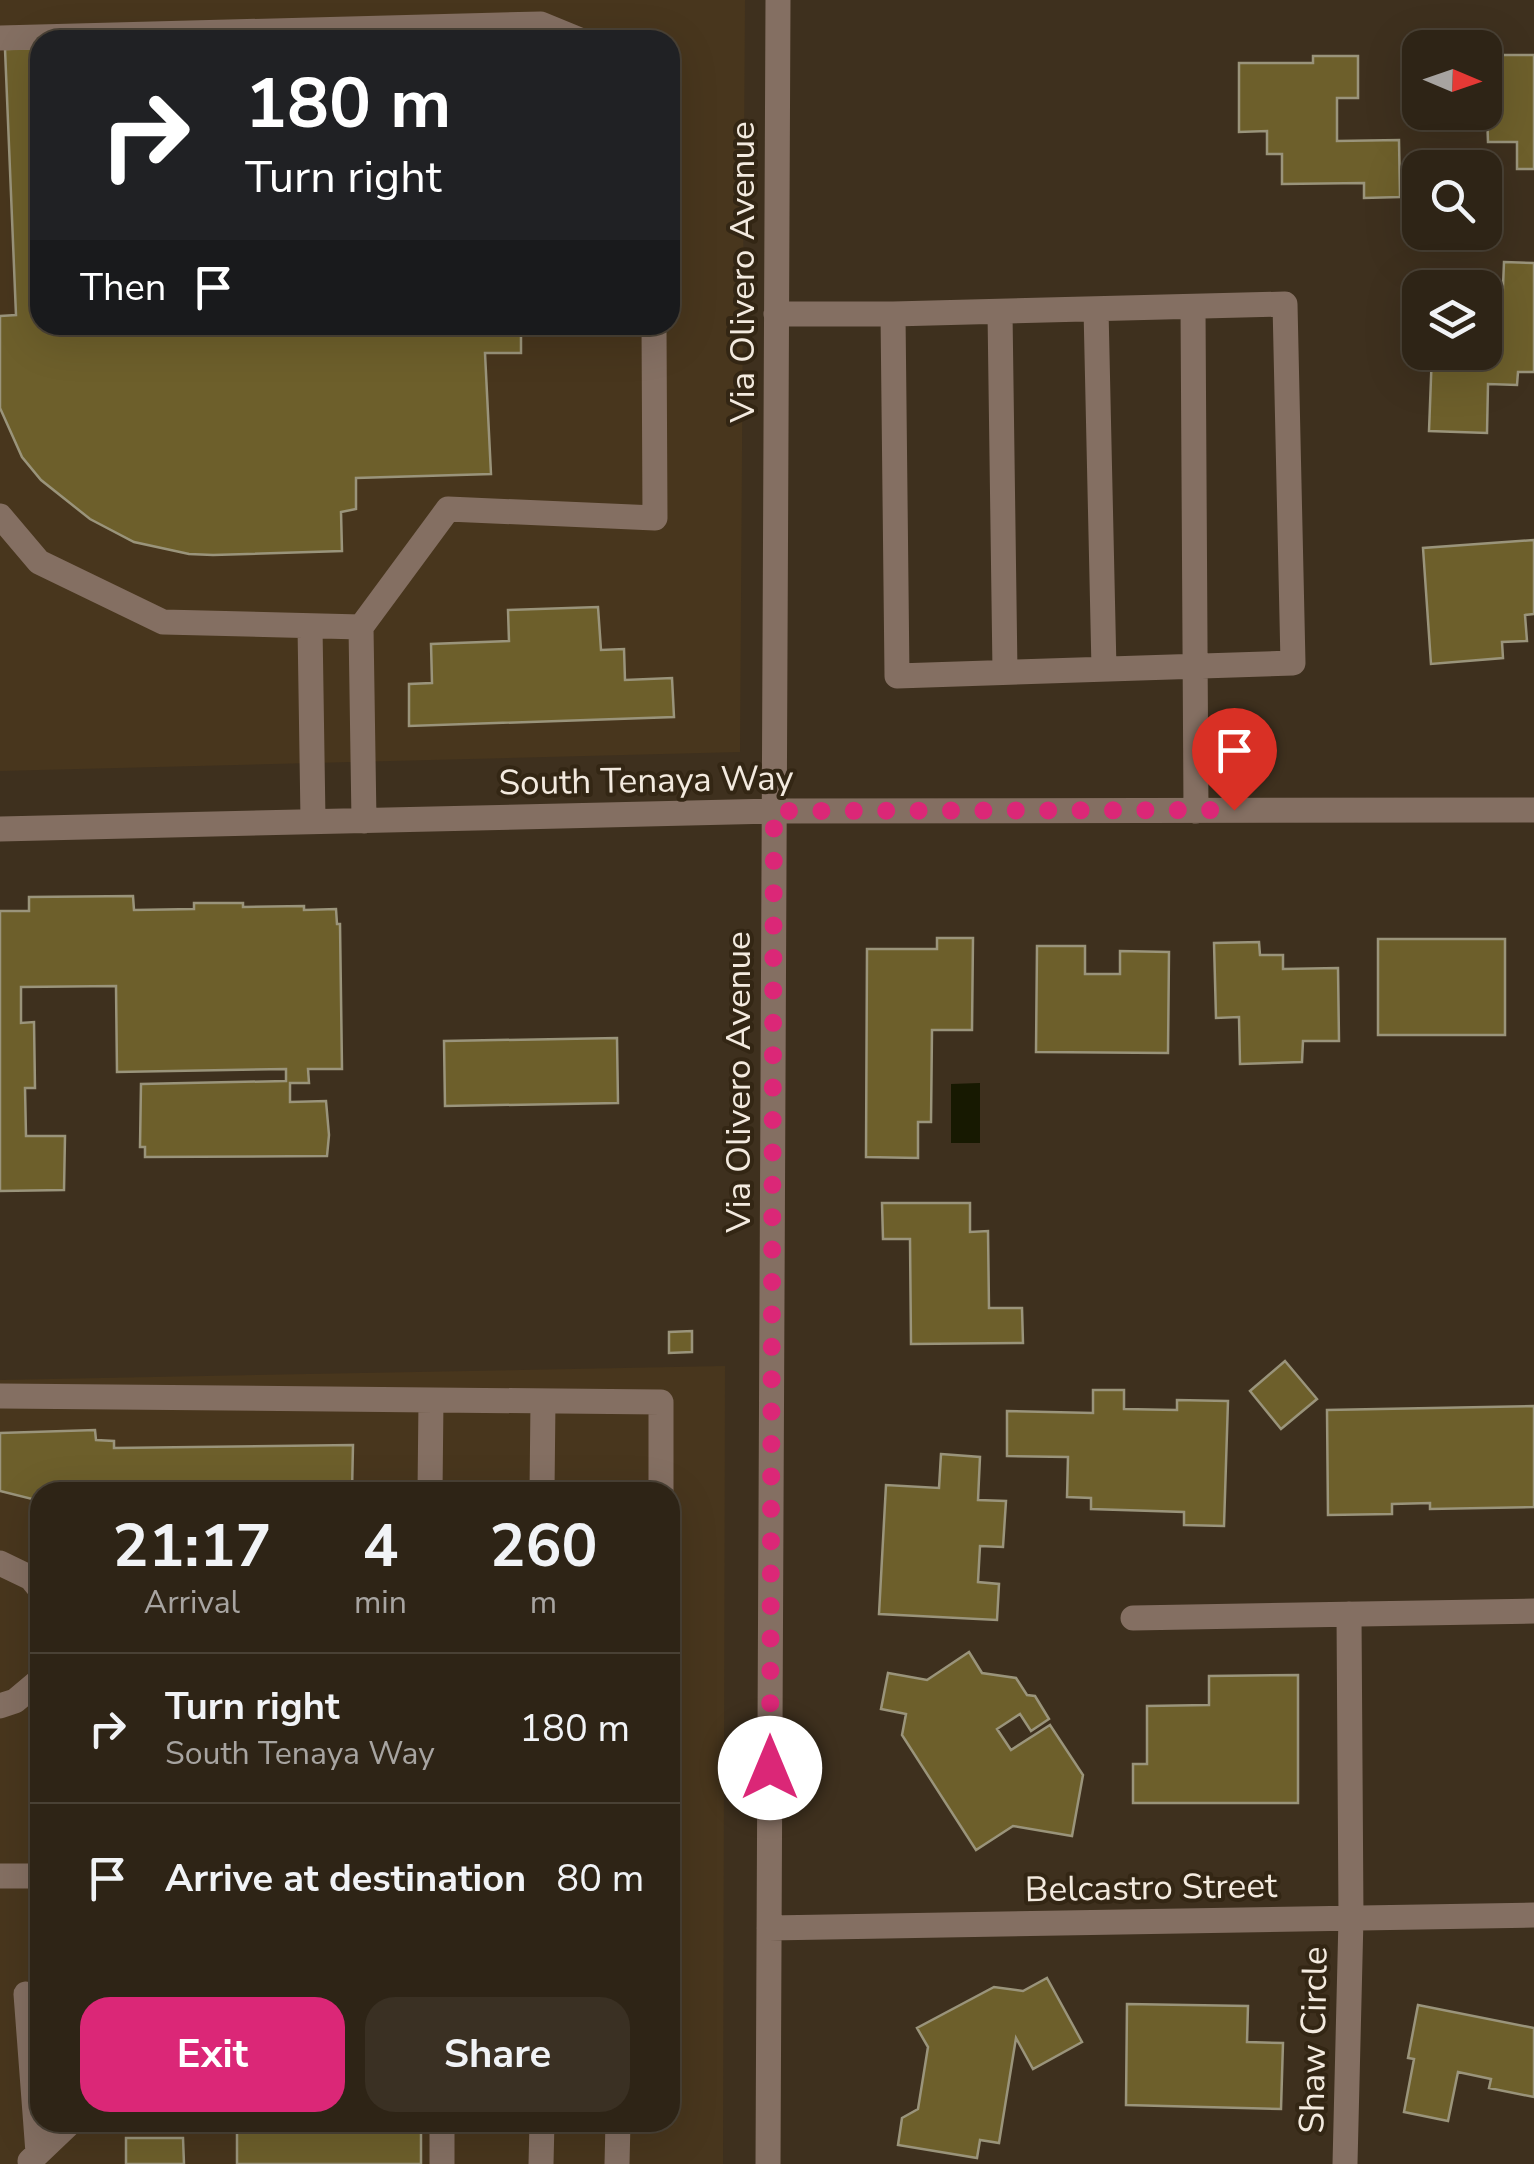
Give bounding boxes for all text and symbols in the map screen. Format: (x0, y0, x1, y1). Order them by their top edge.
north arrow (1402, 30, 1502, 130)
map controls (1402, 30, 1502, 370)
text: 180 m (245, 56, 451, 152)
icon: right (80, 70, 210, 200)
street label: Via Olivero Avenue (719, 121, 766, 424)
text: Turn right (245, 147, 442, 208)
button: search (1402, 150, 1502, 250)
icon: arrive (186, 260, 241, 315)
text: Then (80, 262, 166, 313)
button: layers (1402, 270, 1502, 370)
pin (1192, 708, 1277, 811)
icon: arrive (1207, 723, 1262, 778)
street label: South Tenaya Way (498, 754, 794, 807)
street label: Via Olivero Avenue (715, 931, 762, 1234)
text: 21:17 (113, 1505, 271, 1587)
text: 4 (362, 1505, 398, 1587)
text: 260 (489, 1505, 597, 1587)
text: Arrival (144, 1581, 240, 1624)
text: min (354, 1581, 407, 1624)
text: m (530, 1581, 557, 1624)
text: Turn right (165, 1681, 340, 1732)
icon: right (80, 1701, 135, 1756)
text: 180 m (519, 1703, 630, 1754)
position arrow (718, 1716, 822, 1820)
text: South Tenaya Way (165, 1732, 435, 1775)
icon: arrive (80, 1851, 135, 1906)
text: Arrive at destination (165, 1853, 526, 1904)
text: 80 m (556, 1853, 644, 1904)
street label: Belcastro Street (1024, 1862, 1278, 1913)
street label: Shaw Circle (1288, 1946, 1339, 2134)
button: Exit (80, 1997, 345, 2112)
button: Share (365, 1997, 630, 2112)

